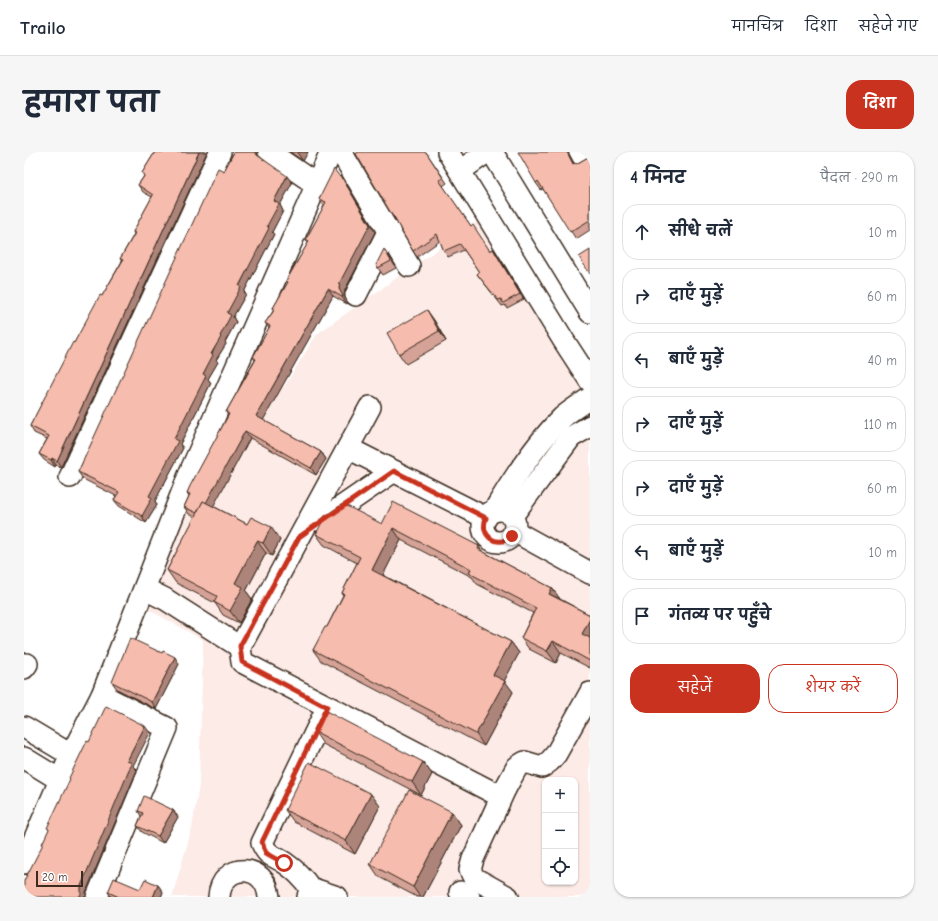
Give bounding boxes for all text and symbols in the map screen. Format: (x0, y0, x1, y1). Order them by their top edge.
text: Trailo (20, 17, 66, 39)
text: मानचित्र (732, 18, 783, 35)
text: दिशा (805, 18, 837, 35)
text: सहेजे गए (859, 18, 918, 35)
button: दिशा (846, 80, 914, 129)
text: हमारा पता (24, 87, 158, 119)
text: 4 मिनट (630, 168, 685, 187)
text: पैदल · 290 m (820, 170, 898, 185)
icon: ahead (631, 221, 653, 243)
text: सीधे चलें (669, 222, 732, 240)
text: 10 m (869, 225, 897, 240)
icon: right (631, 285, 653, 307)
text: दाएँ मुड़ें (669, 286, 723, 304)
text: 60 m (867, 289, 897, 304)
icon: left (631, 349, 653, 371)
text: बाएँ मुड़ें (669, 350, 723, 368)
text: 40 m (868, 353, 897, 368)
icon: right (631, 413, 653, 435)
text: दाएँ मुड़ें (669, 414, 723, 432)
text: 110 m (864, 417, 897, 432)
icon: right (631, 477, 653, 499)
text: दाएँ मुड़ें (669, 478, 723, 496)
text: 60 m (867, 481, 897, 496)
route end (503, 527, 521, 545)
icon: left (631, 541, 653, 563)
text: बाएँ मुड़ें (669, 542, 723, 560)
text: 10 m (869, 545, 897, 560)
icon: arrive (631, 605, 653, 627)
text: गंतव्य पर पहुँचे (669, 606, 771, 624)
button: सहेजें (630, 664, 760, 713)
button: शेयर करें (768, 664, 898, 713)
map controls (542, 777, 578, 885)
button: + (542, 777, 578, 813)
button: − (542, 813, 578, 849)
button: locate (542, 849, 578, 885)
route start (275, 854, 293, 872)
scale bar (36, 869, 83, 888)
text: 20 m (42, 871, 67, 884)

